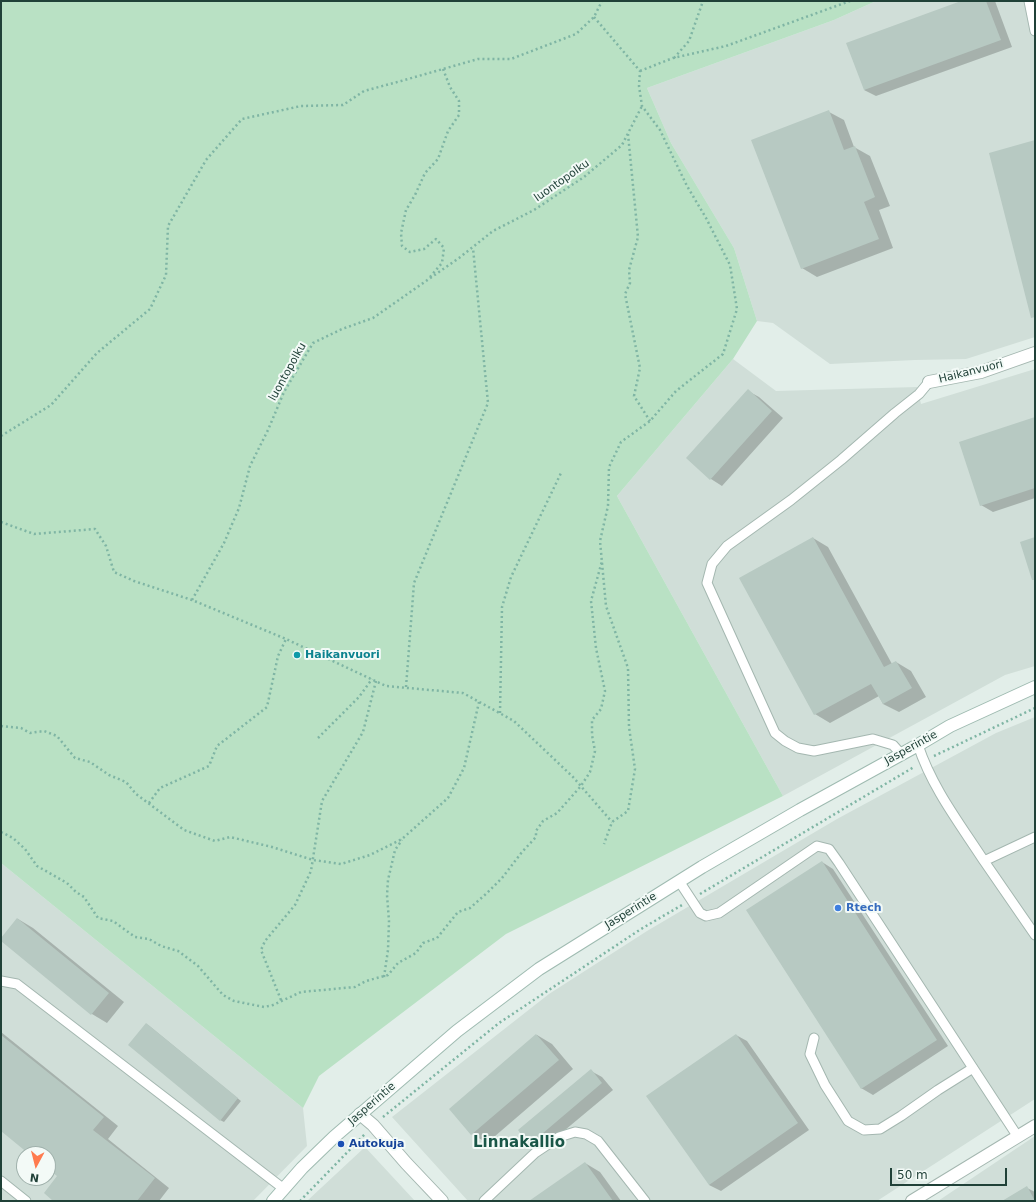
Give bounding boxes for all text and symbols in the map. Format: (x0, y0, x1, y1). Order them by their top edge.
street label: luontopolku (532, 157, 592, 205)
street label: luontopolku (267, 341, 309, 403)
street label: Haikanvuori (938, 358, 1004, 386)
place label: Haikanvuori (305, 648, 380, 662)
marker: Haikanvuori (292, 650, 302, 660)
street label: Jasperintie (882, 728, 940, 768)
street label: Jasperintie (603, 890, 659, 932)
place label: Rtech (846, 901, 882, 915)
marker: Rtech (833, 903, 843, 913)
street label: Jasperintie (346, 1080, 398, 1128)
district label: Linnakallio (473, 1134, 565, 1152)
place label: Autokuja (349, 1137, 404, 1151)
marker: Autokuja (336, 1139, 346, 1149)
north arrow (16, 1146, 56, 1186)
scale bar (892, 1160, 1009, 1186)
text: 50 m (897, 1168, 928, 1182)
text: N (29, 1170, 40, 1184)

